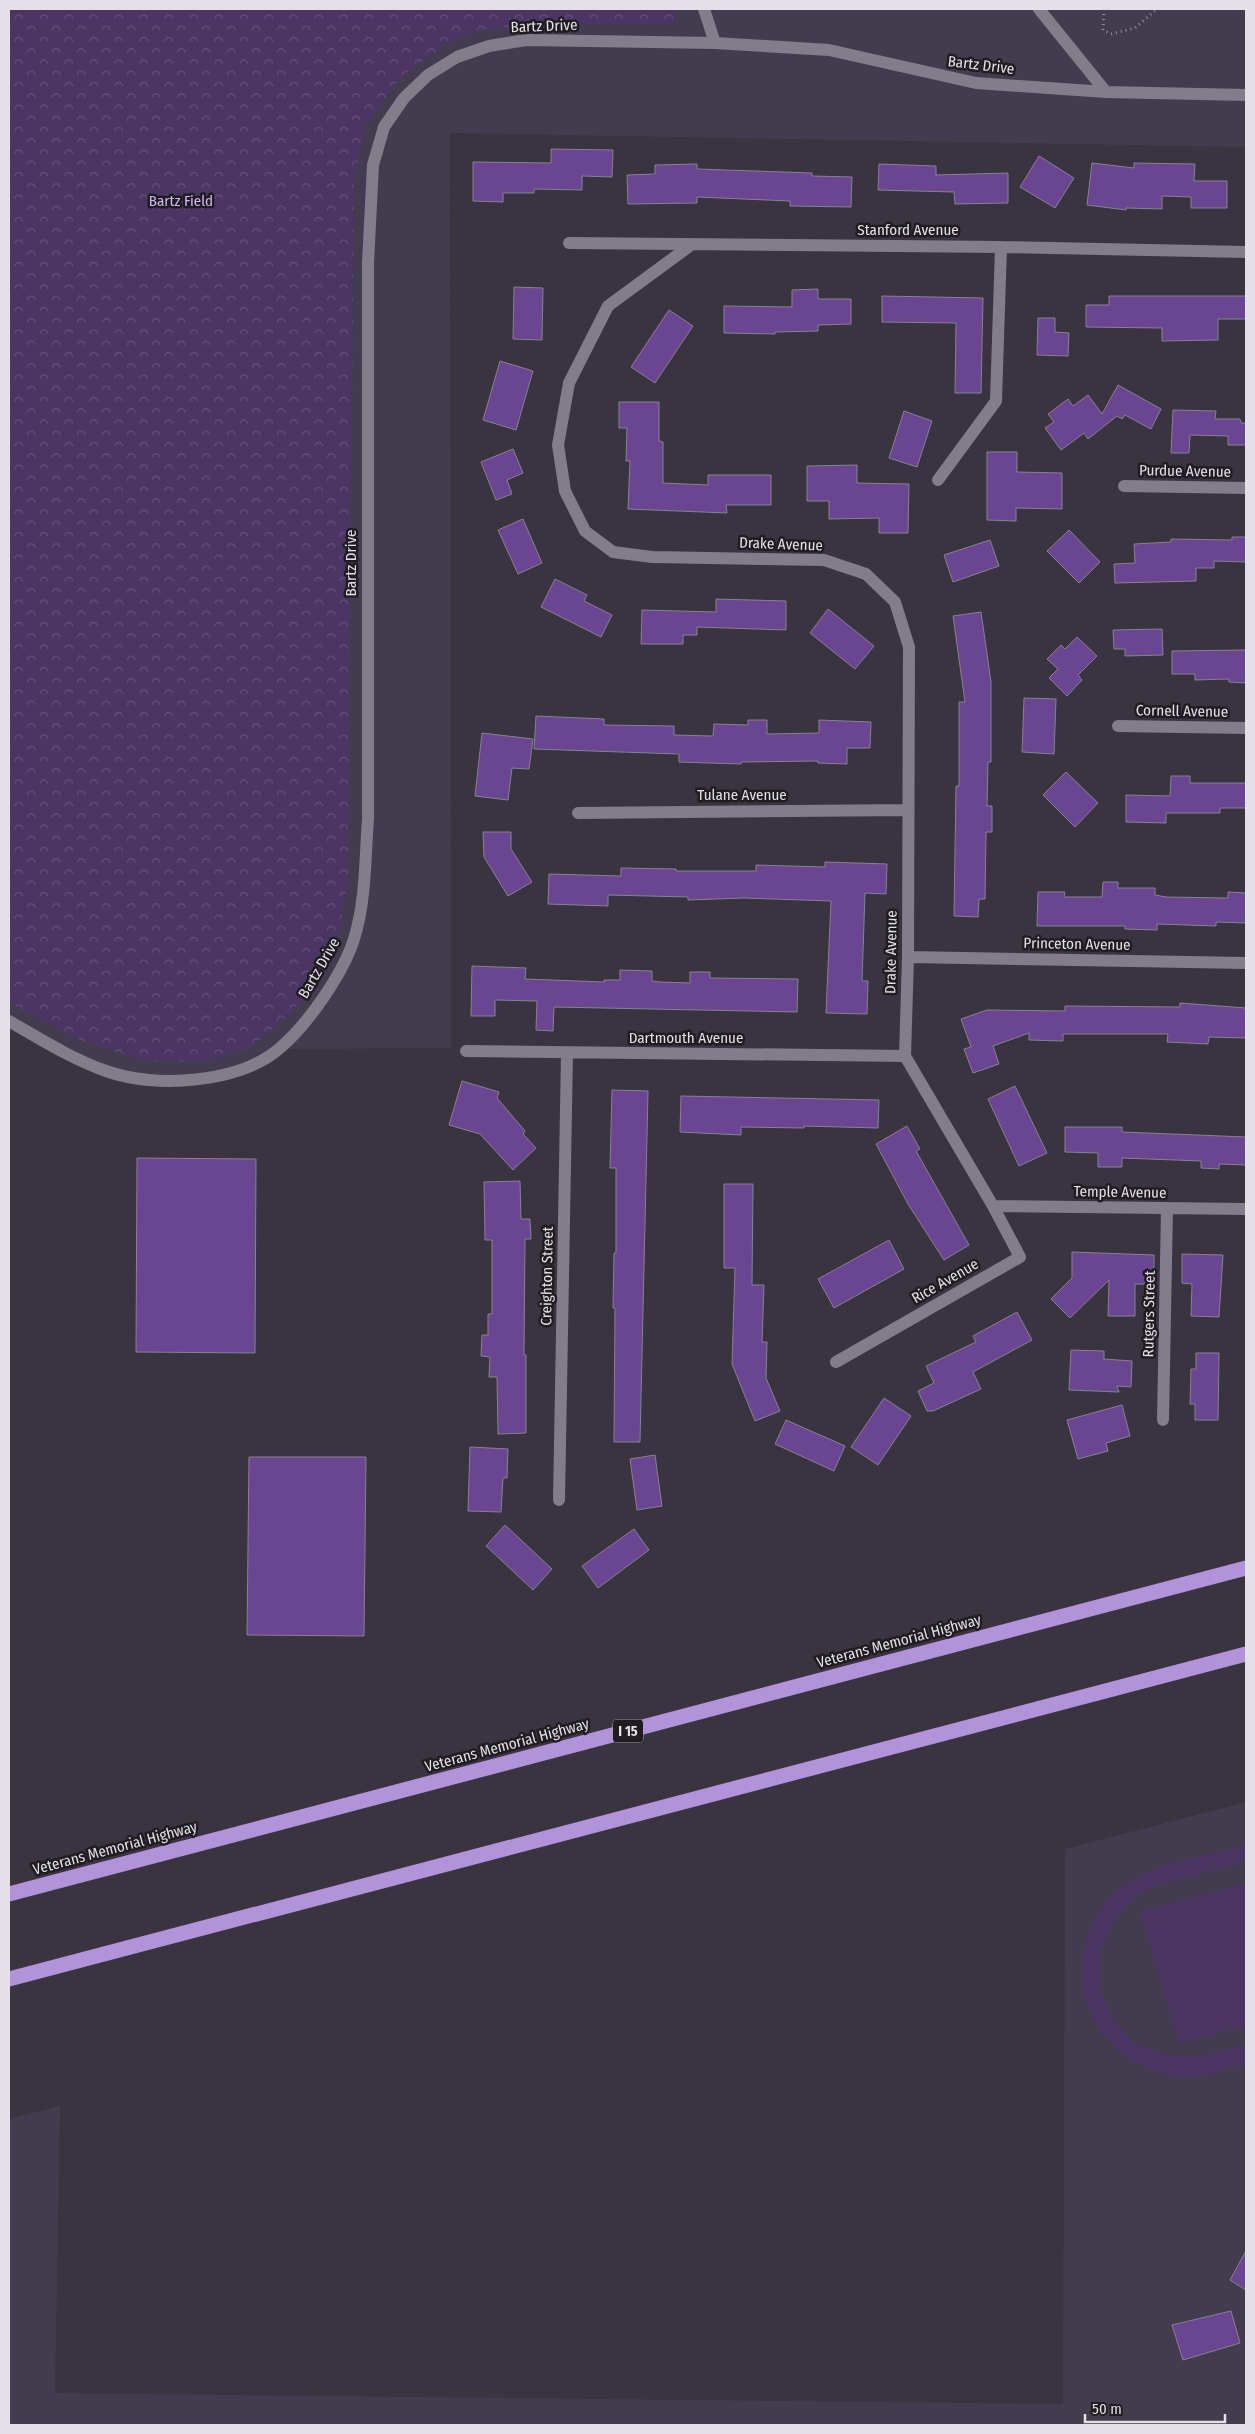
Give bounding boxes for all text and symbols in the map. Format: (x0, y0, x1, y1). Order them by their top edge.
street label: Bartz Drive (510, 16, 578, 36)
street label: Bartz Drive (947, 52, 1015, 78)
park label: Bartz Field (149, 192, 213, 210)
street label: Stanford Avenue (857, 221, 959, 239)
street label: Purdue Avenue (1139, 461, 1231, 481)
street label: Bartz Drive (342, 530, 360, 596)
street label: Drake Avenue (739, 534, 823, 554)
street label: Cornell Avenue (1136, 701, 1228, 721)
street label: Tulane Avenue (697, 786, 787, 804)
street label: Drake Avenue (881, 910, 901, 994)
street label: Princeton Avenue (1023, 934, 1131, 954)
street label: Bartz Drive (294, 935, 344, 1001)
street label: Dartmouth Avenue (629, 1029, 743, 1047)
street label: Temple Avenue (1073, 1182, 1167, 1202)
street label: Creighton Street (537, 1226, 557, 1326)
street label: Rice Avenue (908, 1255, 982, 1307)
street label: Rutgers Street (1139, 1270, 1159, 1358)
street label: Veterans Memorial Highway (815, 1610, 983, 1672)
street label: Veterans Memorial Highway (423, 1714, 591, 1776)
road number: I 15 (613, 1720, 643, 1742)
street label: Veterans Memorial Highway (31, 1817, 199, 1879)
scale bar (1085, 2392, 1225, 2424)
text: 50 m (1092, 2400, 1122, 2418)

